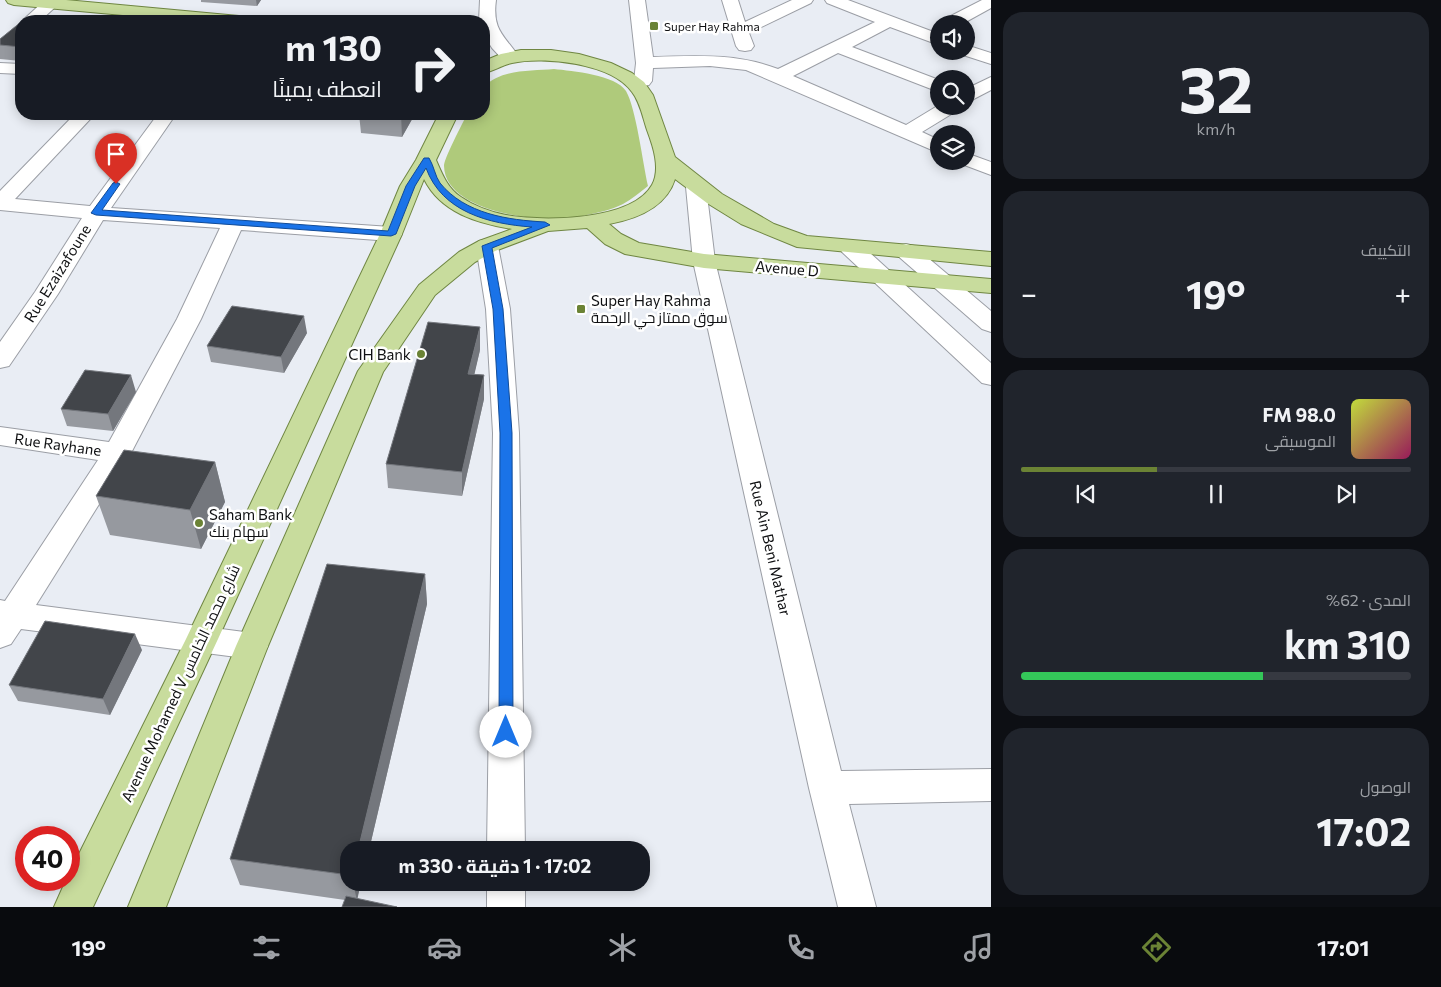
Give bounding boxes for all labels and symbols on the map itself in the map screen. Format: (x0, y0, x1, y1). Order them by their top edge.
place label: Super Hay Rahma (664, 19, 760, 33)
marker: Super Hay Rahma (648, 20, 660, 32)
pin (95, 133, 137, 184)
street label: Rue Ezaizafoune (20, 221, 94, 325)
street label: Avenue D (754, 256, 820, 280)
place label: Super Hay Rahma سوق ممتاز حي الرحمة (591, 291, 728, 330)
marker: Super Hay Rahma سوق ممتاز حي الرحمة (575, 303, 587, 315)
place label: CIH Bank (348, 345, 411, 363)
marker: CIH Bank (415, 348, 427, 360)
street label: Rue Rayhane (13, 429, 103, 459)
street label: Rue Ain Beni Mathar (747, 479, 795, 617)
place label: Saham Bank سهام بنك (209, 505, 292, 542)
marker: Saham Bank سهام بنك (193, 517, 205, 529)
street label: Avenue Mohamed V شارع محمد الخامس (117, 561, 246, 806)
position arrow (479, 705, 531, 757)
speed limit sign: 40 (15, 826, 80, 891)

